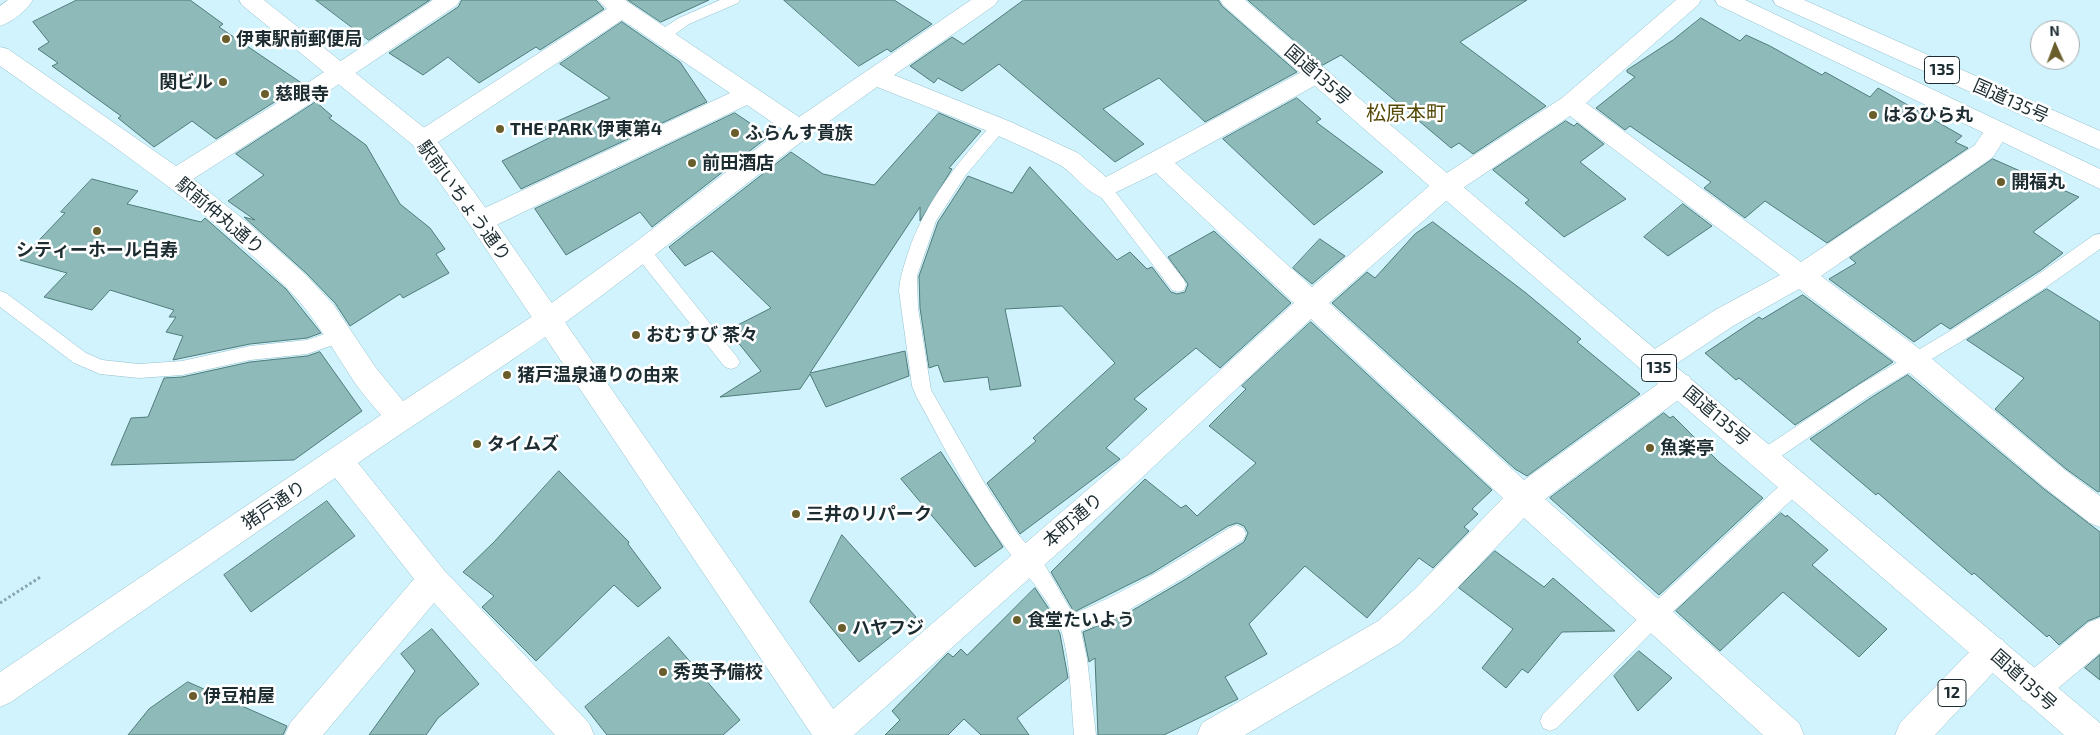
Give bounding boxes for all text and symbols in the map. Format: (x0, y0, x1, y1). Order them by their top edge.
north arrow (2030, 20, 2080, 70)
text: N (2049, 22, 2060, 39)
place label: 伊東駅前郵便局 (236, 28, 362, 50)
marker: 伊東駅前郵便局 (220, 33, 232, 45)
street label: 国道135号 (1280, 40, 1356, 110)
road number: 135 (1924, 56, 1960, 84)
place label: 関ビル (159, 71, 213, 93)
street label: 国道135号 (1970, 75, 2052, 127)
marker: 関ビル (217, 76, 229, 88)
place label: 慈眼寺 (275, 83, 329, 105)
marker: 慈眼寺 (259, 88, 271, 100)
district label: 松原本町 (1366, 101, 1446, 125)
place label: はるひら丸 (1883, 104, 1973, 126)
marker: はるひら丸 (1867, 109, 1879, 121)
place label: THE PARK 伊東第4 (510, 118, 662, 140)
place label: ふらんす貴族 (745, 122, 853, 144)
marker: THE PARK 伊東第4 (494, 123, 506, 135)
marker: ふらんす貴族 (729, 127, 741, 139)
street label: 駅前いちょう通り (413, 136, 515, 266)
place label: 前田酒店 (702, 152, 774, 174)
marker: 前田酒店 (686, 157, 698, 169)
place label: 開福丸 (2011, 171, 2065, 193)
street label: 駅前仲丸通り (172, 173, 268, 259)
marker: 開福丸 (1995, 176, 2007, 188)
marker: シティーホール白寿 (91, 225, 103, 237)
place label: シティーホール白寿 (16, 239, 178, 261)
place label: おむすび 茶々 (646, 324, 758, 346)
marker: おむすび 茶々 (630, 329, 642, 341)
road number: 135 (1642, 354, 1676, 382)
place label: 猪戸温泉通りの由来 (517, 364, 679, 386)
marker: 猪戸温泉通りの由来 (501, 369, 513, 381)
street label: 国道135号 (1679, 382, 1755, 450)
place label: タイムズ (487, 433, 559, 455)
place label: 魚楽亭 (1660, 437, 1714, 459)
marker: タイムズ (471, 438, 483, 450)
marker: 魚楽亭 (1644, 442, 1656, 454)
street label: 猪戸通り (238, 476, 310, 534)
street label: 本町通り (1039, 488, 1107, 552)
place label: 三井のリパーク (806, 503, 932, 525)
marker: 三井のリパーク (790, 508, 802, 520)
place label: 食堂たいよう (1027, 609, 1135, 631)
marker: 食堂たいよう (1011, 614, 1023, 626)
place label: ハヤフジ (852, 617, 924, 639)
marker: ハヤフジ (836, 622, 848, 634)
street label: 国道135号 (1987, 645, 2061, 715)
place label: 秀英予備校 (673, 661, 763, 683)
marker: 秀英予備校 (657, 666, 669, 678)
road number: 12 (1938, 680, 1966, 706)
place label: 伊豆柏屋 (203, 685, 275, 707)
marker: 伊豆柏屋 (187, 690, 199, 702)

